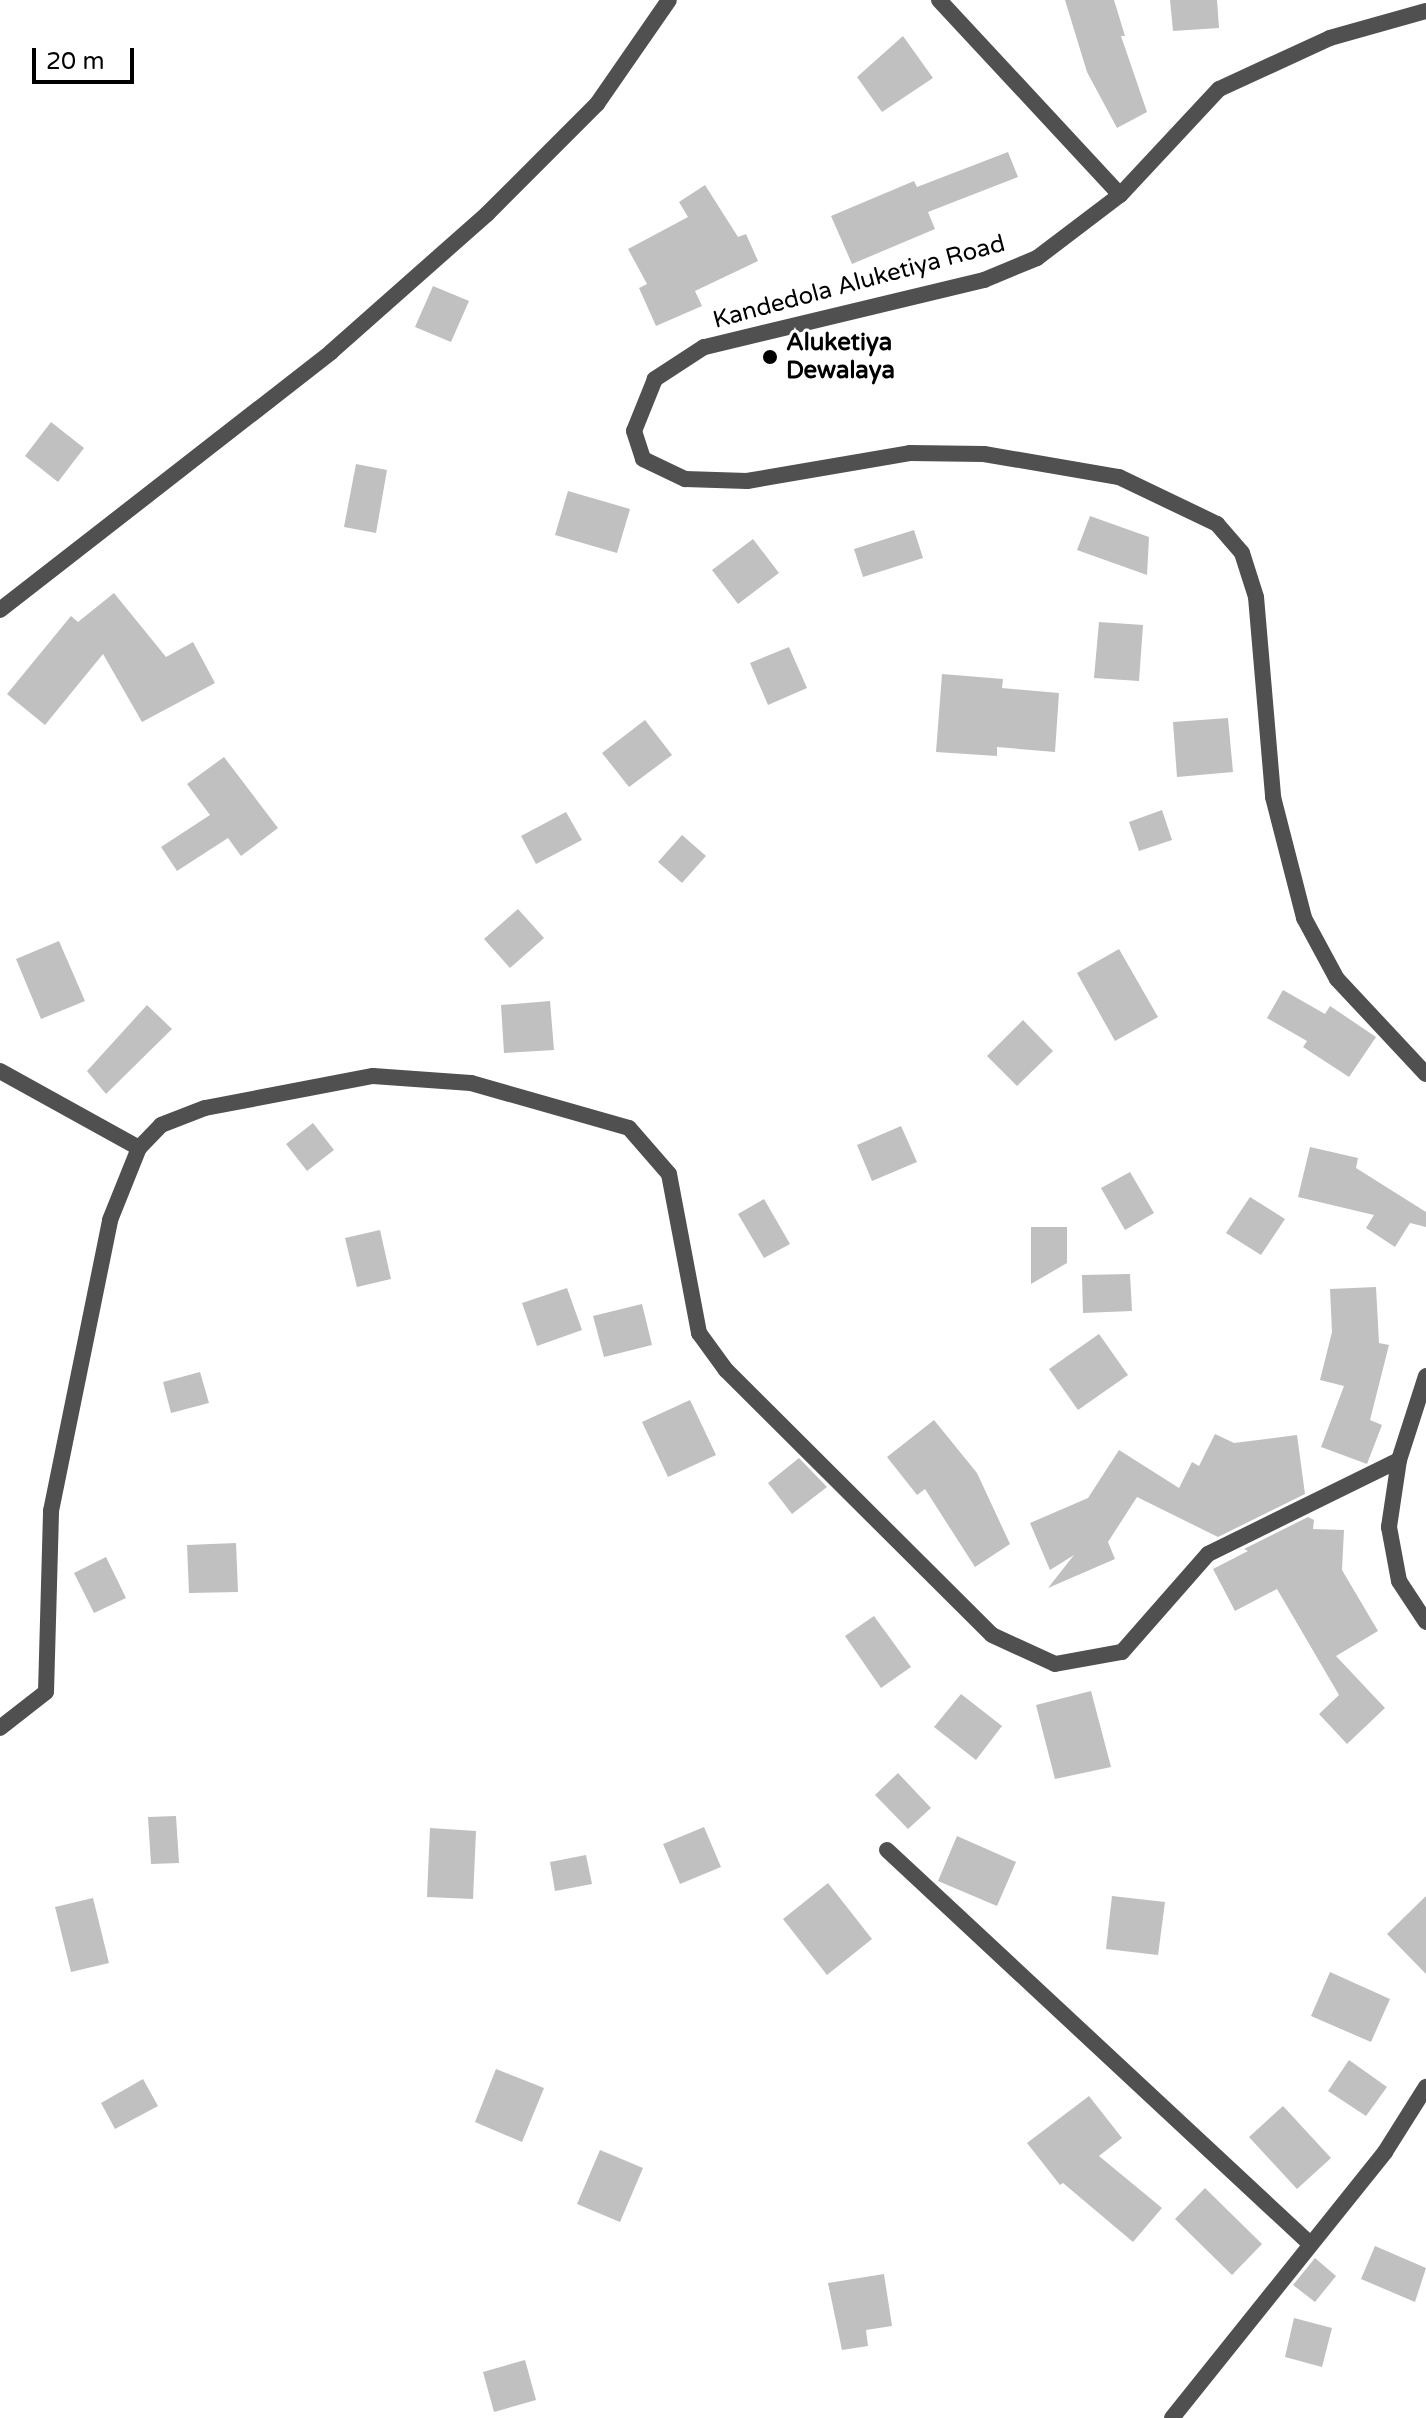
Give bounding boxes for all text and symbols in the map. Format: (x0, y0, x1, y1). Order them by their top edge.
scale bar (36, 32, 138, 82)
text: 20 m (46, 47, 104, 76)
street label: Kandedola Aluketiya Road (710, 229, 1008, 335)
place label: Aluketiya Dewalaya (786, 329, 895, 385)
marker: Aluketiya Dewalaya (761, 348, 779, 366)

